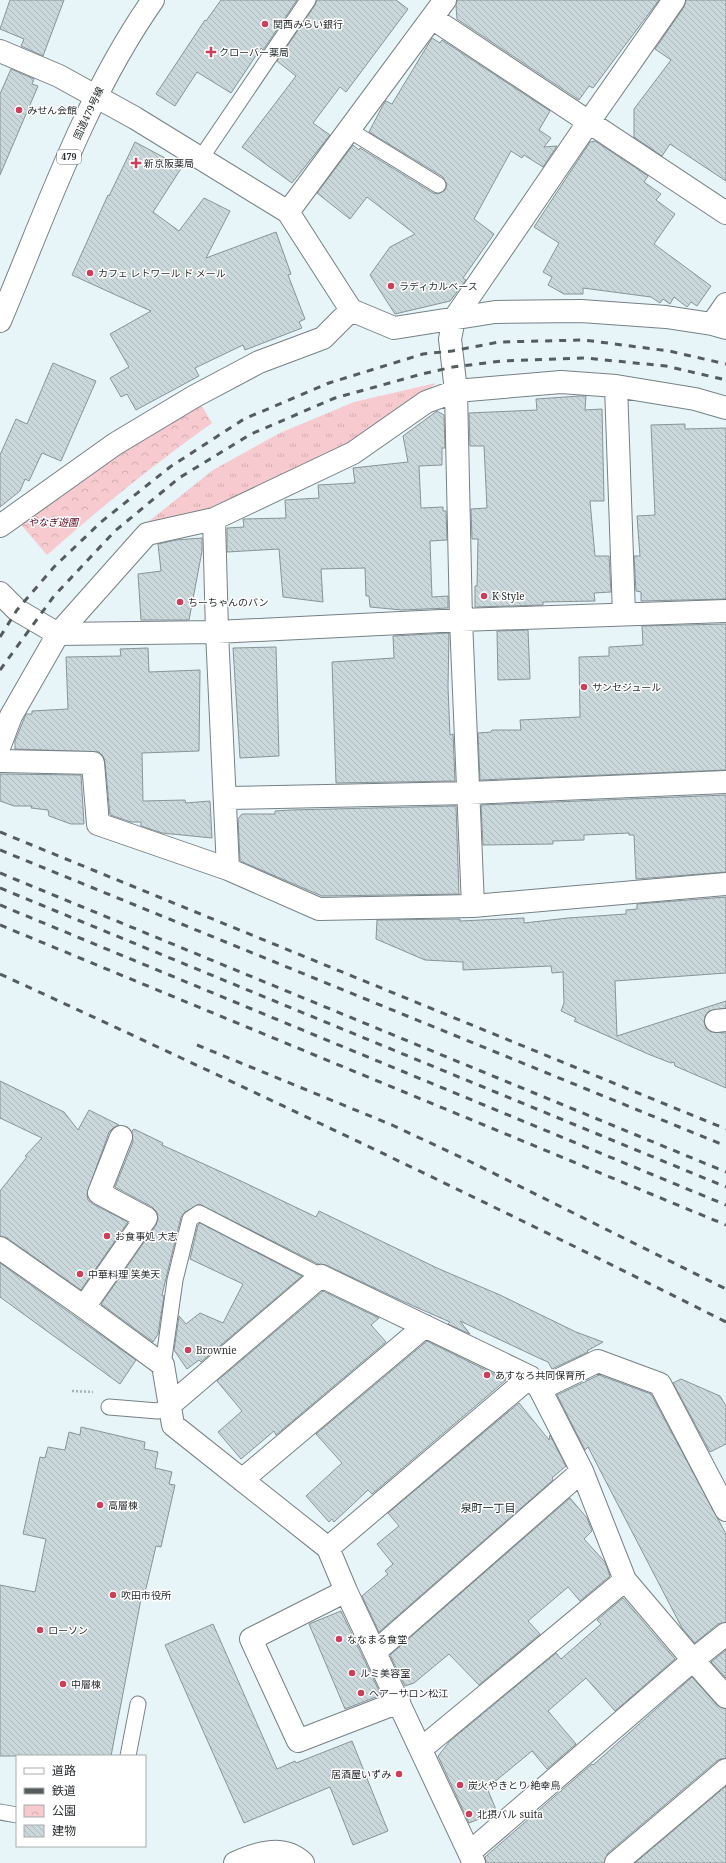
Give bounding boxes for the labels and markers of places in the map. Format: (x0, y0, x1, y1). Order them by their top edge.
place label: 関西みらい銀行 (273, 17, 343, 31)
marker: 関西みらい銀行 (260, 19, 270, 29)
place label: クローバー薬局 (219, 45, 289, 59)
marker: クローバー薬局 (206, 47, 216, 57)
place label: みせん会館 (27, 103, 77, 117)
marker: みせん会館 (14, 105, 24, 115)
place label: 新京阪薬局 (144, 156, 194, 170)
marker: 新京阪薬局 (131, 158, 141, 168)
place label: カフェ レトワール ド メール (98, 266, 226, 280)
marker: カフェ レトワール ド メール (85, 268, 95, 278)
place label: ラディカルベース (399, 279, 478, 293)
marker: ラディカルベース (386, 281, 396, 291)
place label: K Style (492, 589, 525, 603)
marker: K Style (479, 591, 489, 601)
place label: ちーちゃんのパン (188, 595, 269, 609)
marker: ちーちゃんのパン (175, 597, 185, 607)
place label: サンセジュール (592, 680, 661, 694)
marker: サンセジュール (579, 682, 589, 692)
place label: お食事処 大志 (115, 1229, 178, 1243)
marker: お食事処 大志 (102, 1231, 112, 1241)
place label: 中華料理 笑美天 (88, 1267, 161, 1281)
marker: 中華料理 笑美天 (75, 1269, 85, 1279)
place label: Brownie (196, 1343, 237, 1357)
marker: Brownie (183, 1345, 193, 1355)
place label: あすなろ共同保育所 (495, 1368, 585, 1382)
marker: あすなろ共同保育所 (482, 1370, 492, 1380)
place label: 高層棟 (108, 1498, 138, 1512)
marker: 高層棟 (95, 1500, 105, 1510)
place label: 吹田市役所 (121, 1588, 171, 1602)
marker: 吹田市役所 (108, 1590, 118, 1600)
place label: ローソン (48, 1623, 88, 1637)
marker: ローソン (35, 1625, 45, 1635)
place label: ななまる食堂 (347, 1632, 407, 1646)
marker: ななまる食堂 (334, 1634, 344, 1644)
place label: ルミ美容室 (360, 1666, 410, 1680)
marker: ルミ美容室 (347, 1668, 357, 1678)
place label: 中層棟 (71, 1677, 101, 1691)
marker: 中層棟 (58, 1679, 68, 1689)
place label: ヘアーサロン松江 (369, 1686, 448, 1700)
marker: ヘアーサロン松江 (356, 1688, 366, 1698)
place label: 居酒屋いずみ (331, 1767, 391, 1781)
marker: 居酒屋いずみ (394, 1769, 404, 1779)
place label: 炭火やきとり 絶幸鳥 (468, 1778, 561, 1792)
marker: 炭火やきとり 絶幸鳥 (455, 1780, 465, 1790)
place label: 北摂バル suita (477, 1807, 543, 1821)
marker: 北摂バル suita (464, 1809, 474, 1819)

